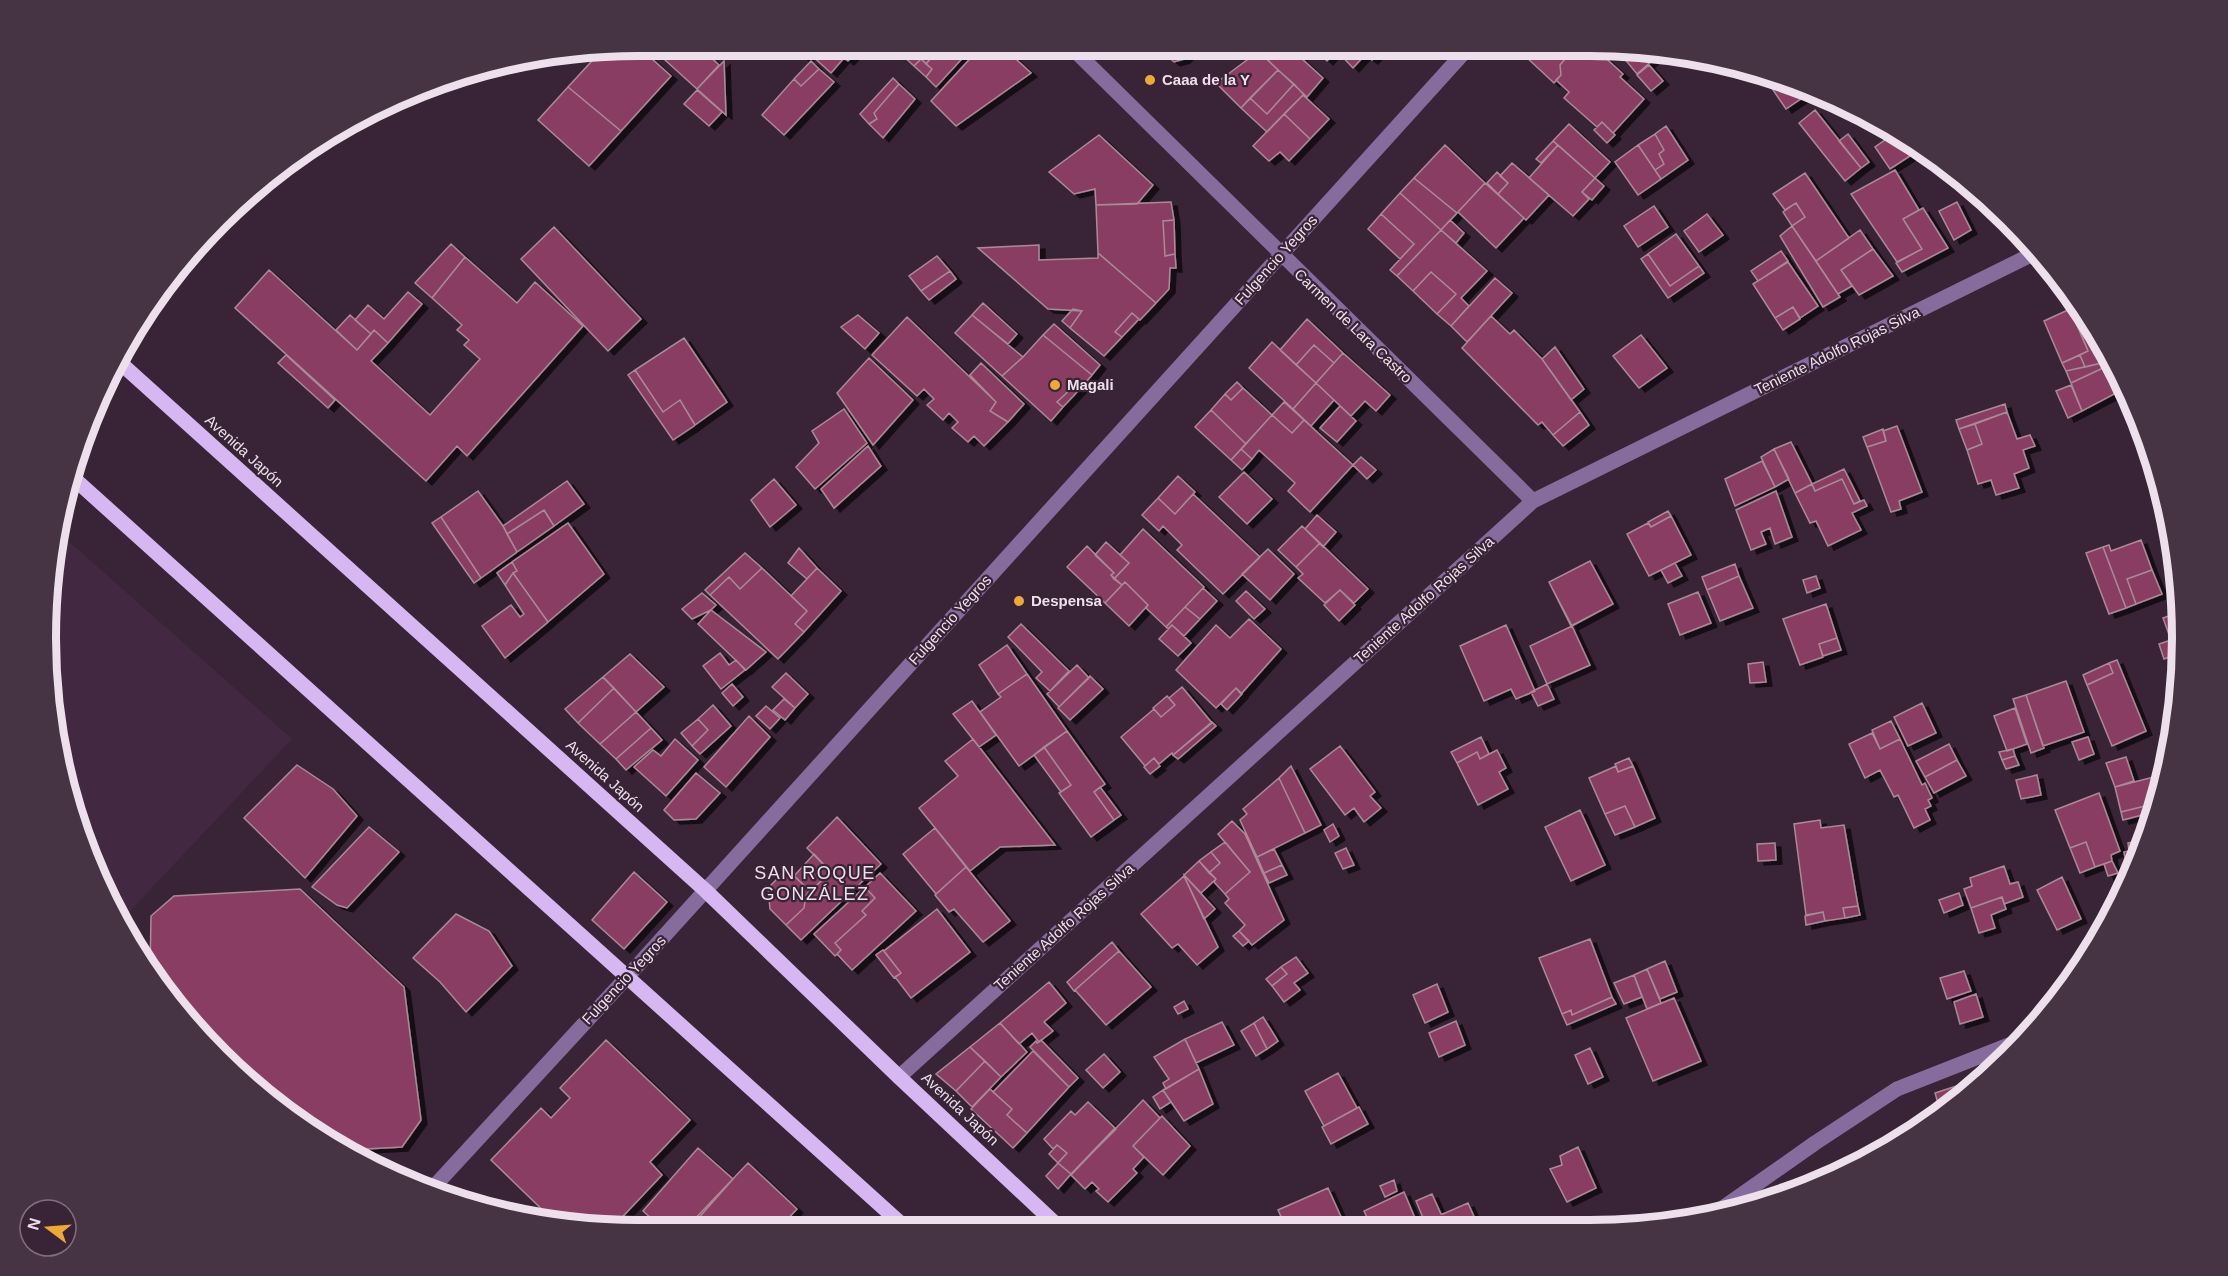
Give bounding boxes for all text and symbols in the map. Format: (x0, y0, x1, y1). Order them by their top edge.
place label: Caaa de la Y (1162, 71, 1250, 88)
marker: Caaa de la Y (1143, 73, 1157, 87)
street label: Fulgencio Yegros (1231, 211, 1320, 308)
street label: Carmen de Lara Castro (1291, 265, 1416, 386)
street label: Teniente Adolfo Rojas Silva (1751, 303, 1923, 398)
place label: Magali (1067, 376, 1114, 393)
marker: Magali (1048, 378, 1062, 392)
street label: Avenida Japón (202, 411, 287, 490)
street label: Teniente Adolfo Rojas Silva (1350, 532, 1497, 667)
street label: Fulgencio Yegros (905, 571, 994, 668)
place label: Despensa (1031, 592, 1103, 609)
marker: Despensa (1012, 594, 1026, 608)
street label: Avenida Japón (563, 736, 648, 815)
street label: Teniente Adolfo Rojas Silva (990, 859, 1137, 994)
district label: SAN ROQUE GONZÁLEZ (754, 863, 876, 904)
street label: Fulgencio Yegros (578, 932, 669, 1028)
street label: Avenida Japón (918, 1069, 1002, 1149)
north arrow (18, 1198, 78, 1258)
text: N (24, 1216, 44, 1232)

